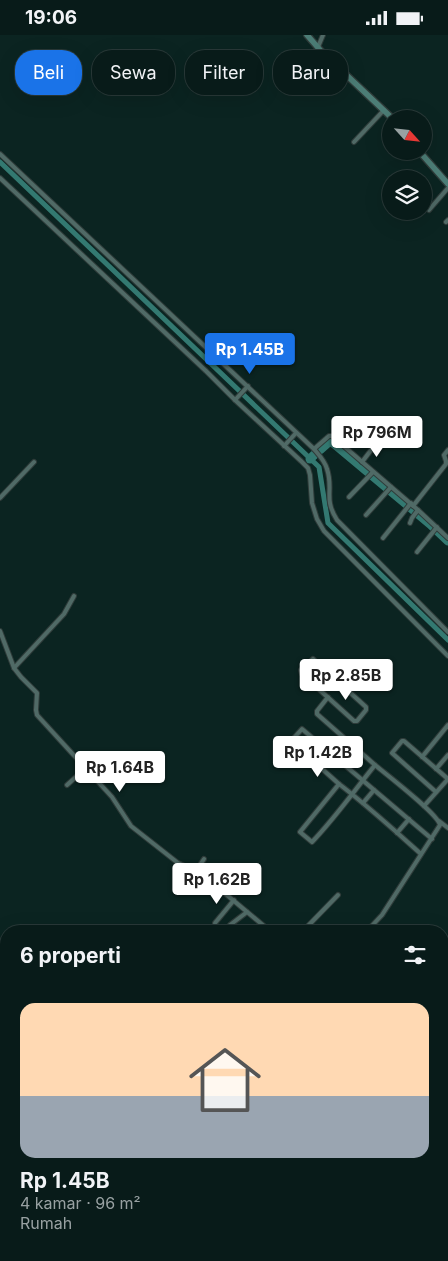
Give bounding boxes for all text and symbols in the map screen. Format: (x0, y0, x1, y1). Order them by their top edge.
text: 19:06 (25, 6, 77, 29)
chip: Beli (15, 50, 82, 95)
chip: Sewa (92, 50, 175, 95)
chip: Filter (185, 50, 263, 95)
chip: Baru (273, 50, 348, 95)
north arrow (382, 110, 432, 160)
map controls (382, 110, 432, 220)
button: layers (382, 170, 432, 220)
pin: Rp 1.45B (198, 333, 302, 375)
text: Rp 1.45B (216, 339, 284, 359)
pin: Rp 796M (331, 415, 423, 458)
text: Rp 796M (342, 422, 412, 442)
pin: Rp 2.85B (294, 659, 398, 701)
text: Rp 2.85B (311, 665, 381, 685)
pin: Rp 1.42B (266, 735, 370, 778)
text: Rp 1.42B (284, 742, 352, 762)
pin: Rp 1.64B (68, 751, 172, 793)
text: Rp 1.64B (86, 757, 154, 777)
pin: Rp 1.62B (165, 863, 269, 905)
text: Rp 1.62B (183, 869, 251, 889)
icon: filters (401, 941, 429, 969)
text: 6 properti (20, 943, 121, 968)
icon: home (180, 1035, 270, 1125)
text: Rp 1.45B (20, 1168, 110, 1193)
text: 4 kamar · 96 m² (20, 1193, 141, 1213)
text: Rumah (20, 1213, 72, 1233)

